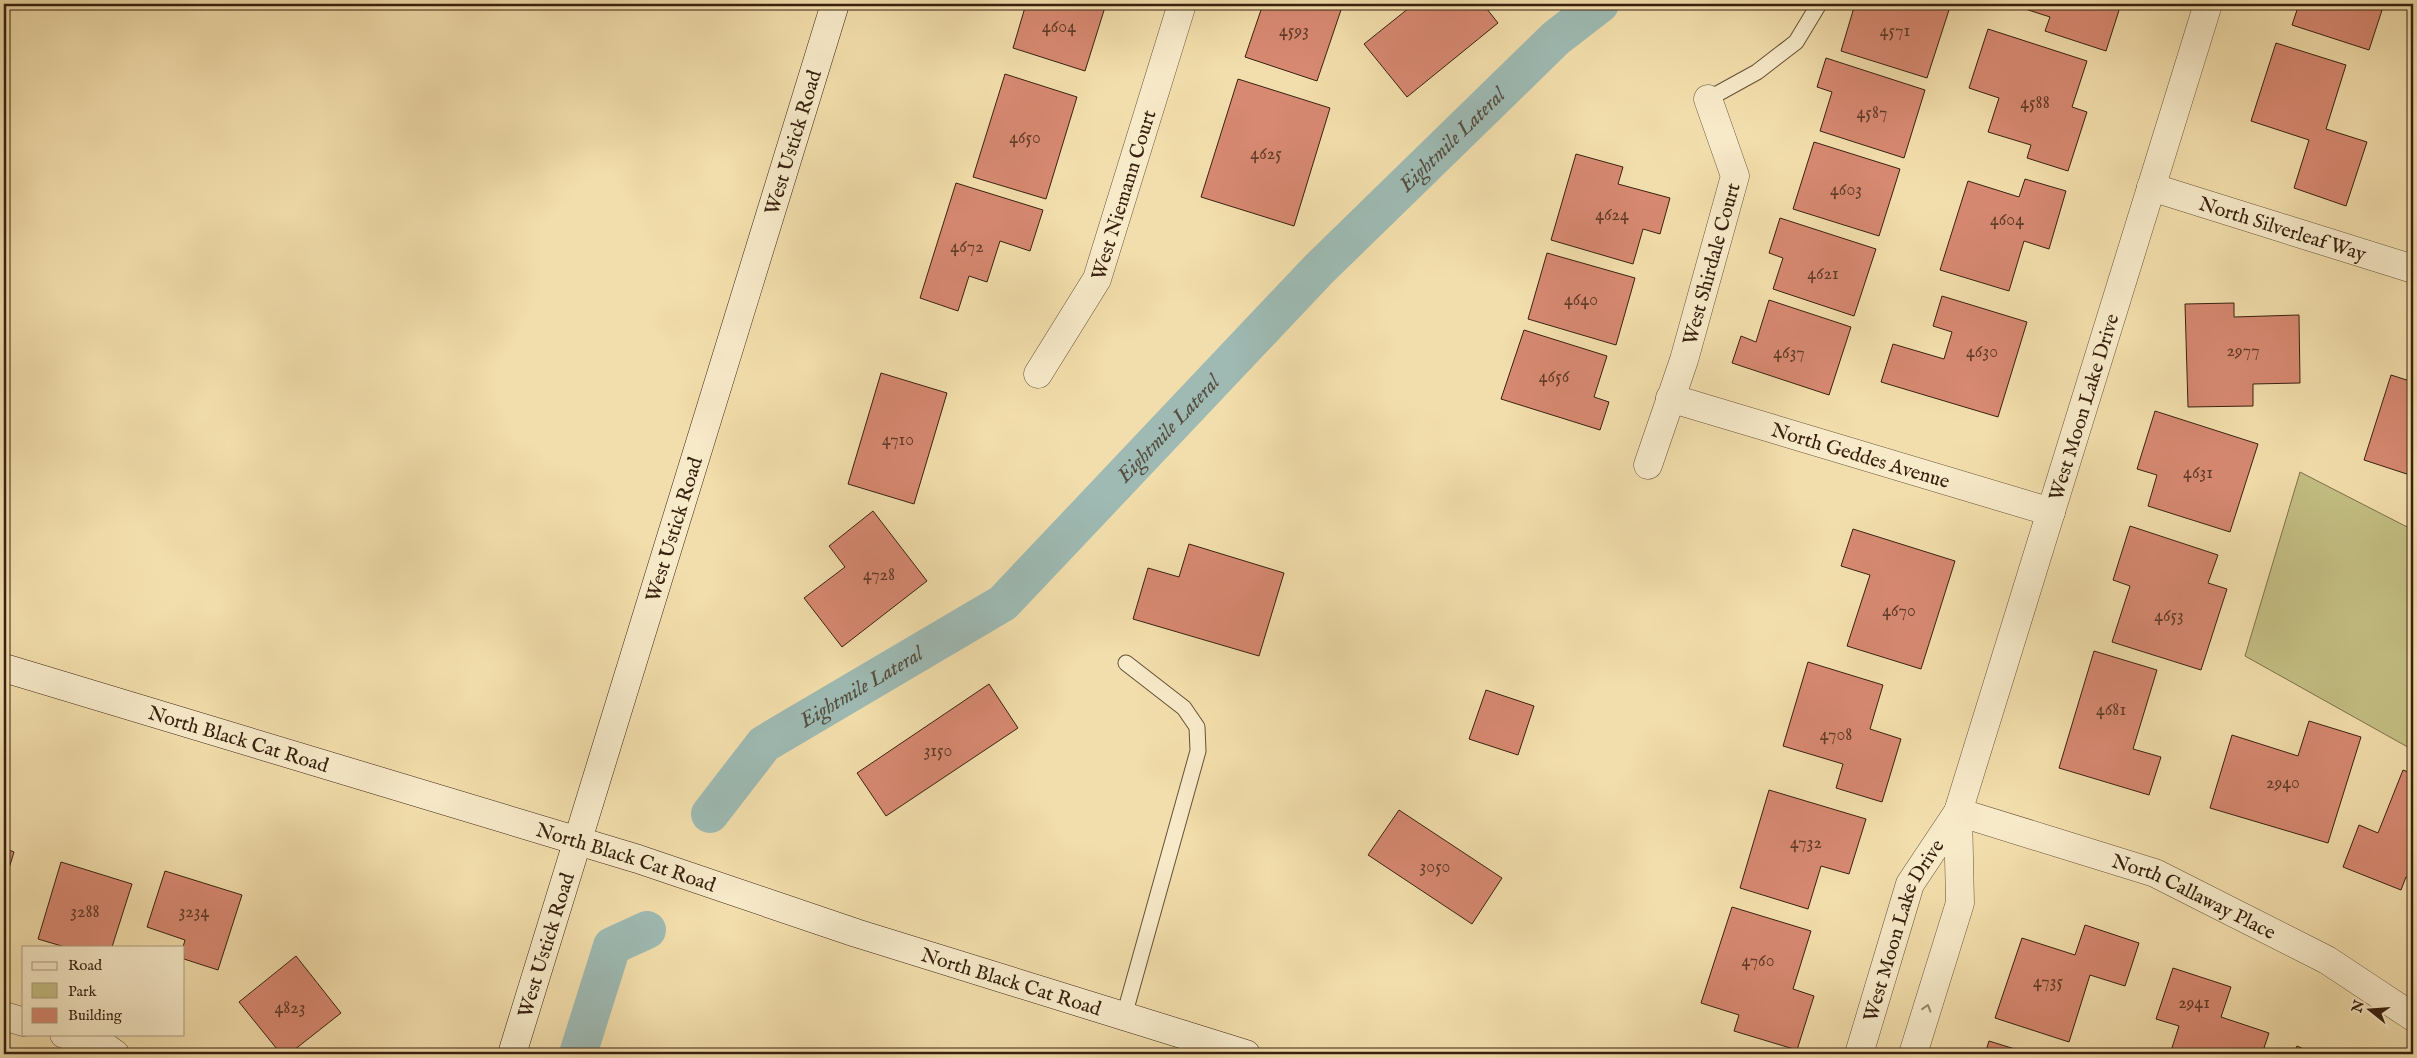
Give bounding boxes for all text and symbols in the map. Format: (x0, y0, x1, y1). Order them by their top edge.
house number: 4604 (1042, 16, 1076, 39)
house number: 4593 (1279, 20, 1309, 43)
house number: 4571 (1880, 20, 1910, 43)
street label: West Ustick Road (760, 67, 828, 218)
water label: Eightmile Lateral (1393, 81, 1513, 199)
house number: 4588 (2020, 92, 2050, 115)
house number: 4587 (1857, 102, 1887, 125)
street label: West Niemann Court (1086, 107, 1163, 283)
house number: 4650 (1009, 127, 1041, 150)
house number: 4625 (1250, 143, 1282, 166)
house number: 4603 (1830, 179, 1862, 202)
street label: West Shirdale Court (1678, 180, 1747, 348)
street label: North Silverleaf Way (2196, 192, 2369, 268)
house number: 4624 (1595, 204, 1629, 227)
house number: 4604 (1990, 209, 2024, 232)
house number: 4672 (950, 236, 984, 259)
house number: 4621 (1807, 263, 1839, 286)
house number: 4640 (1564, 289, 1598, 312)
street label: West Moon Lake Drive (2044, 311, 2125, 504)
house number: 2977 (2226, 340, 2260, 363)
house number: 4630 (1966, 341, 1998, 364)
house number: 4637 (1773, 342, 1805, 365)
house number: 4656 (1539, 366, 1570, 389)
water label: Eightmile Lateral (1111, 368, 1228, 490)
street label: North Geddes Avenue (1768, 418, 1952, 495)
house number: 4710 (882, 429, 914, 452)
street label: West Ustick Road (641, 454, 709, 605)
house number: 4631 (2183, 462, 2213, 485)
house number: 4728 (863, 564, 895, 587)
house number: 4670 (1882, 600, 1916, 623)
house number: 4653 (2154, 605, 2184, 628)
water label: Eightmile Lateral (794, 640, 930, 735)
house number: 4681 (2096, 699, 2126, 722)
street label: North Black Cat Road (145, 701, 332, 779)
house number: 4708 (1820, 724, 1852, 747)
house number: 3150 (924, 740, 952, 763)
house number: 2940 (2266, 772, 2300, 795)
street label: North Black Cat Road (533, 818, 719, 899)
house number: 4732 (1790, 832, 1822, 855)
street label: West Moon Lake Drive (1858, 835, 1950, 1025)
street label: North Callaway Place (2108, 849, 2279, 946)
house number: 3050 (1420, 856, 1450, 879)
street label: West Ustick Road (513, 870, 581, 1021)
house number: 3288 (70, 901, 100, 924)
house number: 3234 (179, 901, 210, 924)
street label: North Black Cat Road (918, 943, 1104, 1022)
legend (22, 946, 185, 1036)
house number: 4760 (1741, 950, 1775, 973)
text: Road (68, 956, 103, 975)
house number: 4735 (2033, 971, 2063, 994)
text: Park (68, 982, 98, 1001)
north arrow (2344, 986, 2394, 1036)
house number: 2941 (2178, 992, 2210, 1015)
house number: 4823 (274, 997, 306, 1020)
text: N (2348, 998, 2369, 1016)
one-way arrow (1922, 1004, 1932, 1012)
text: Building (68, 1006, 123, 1025)

